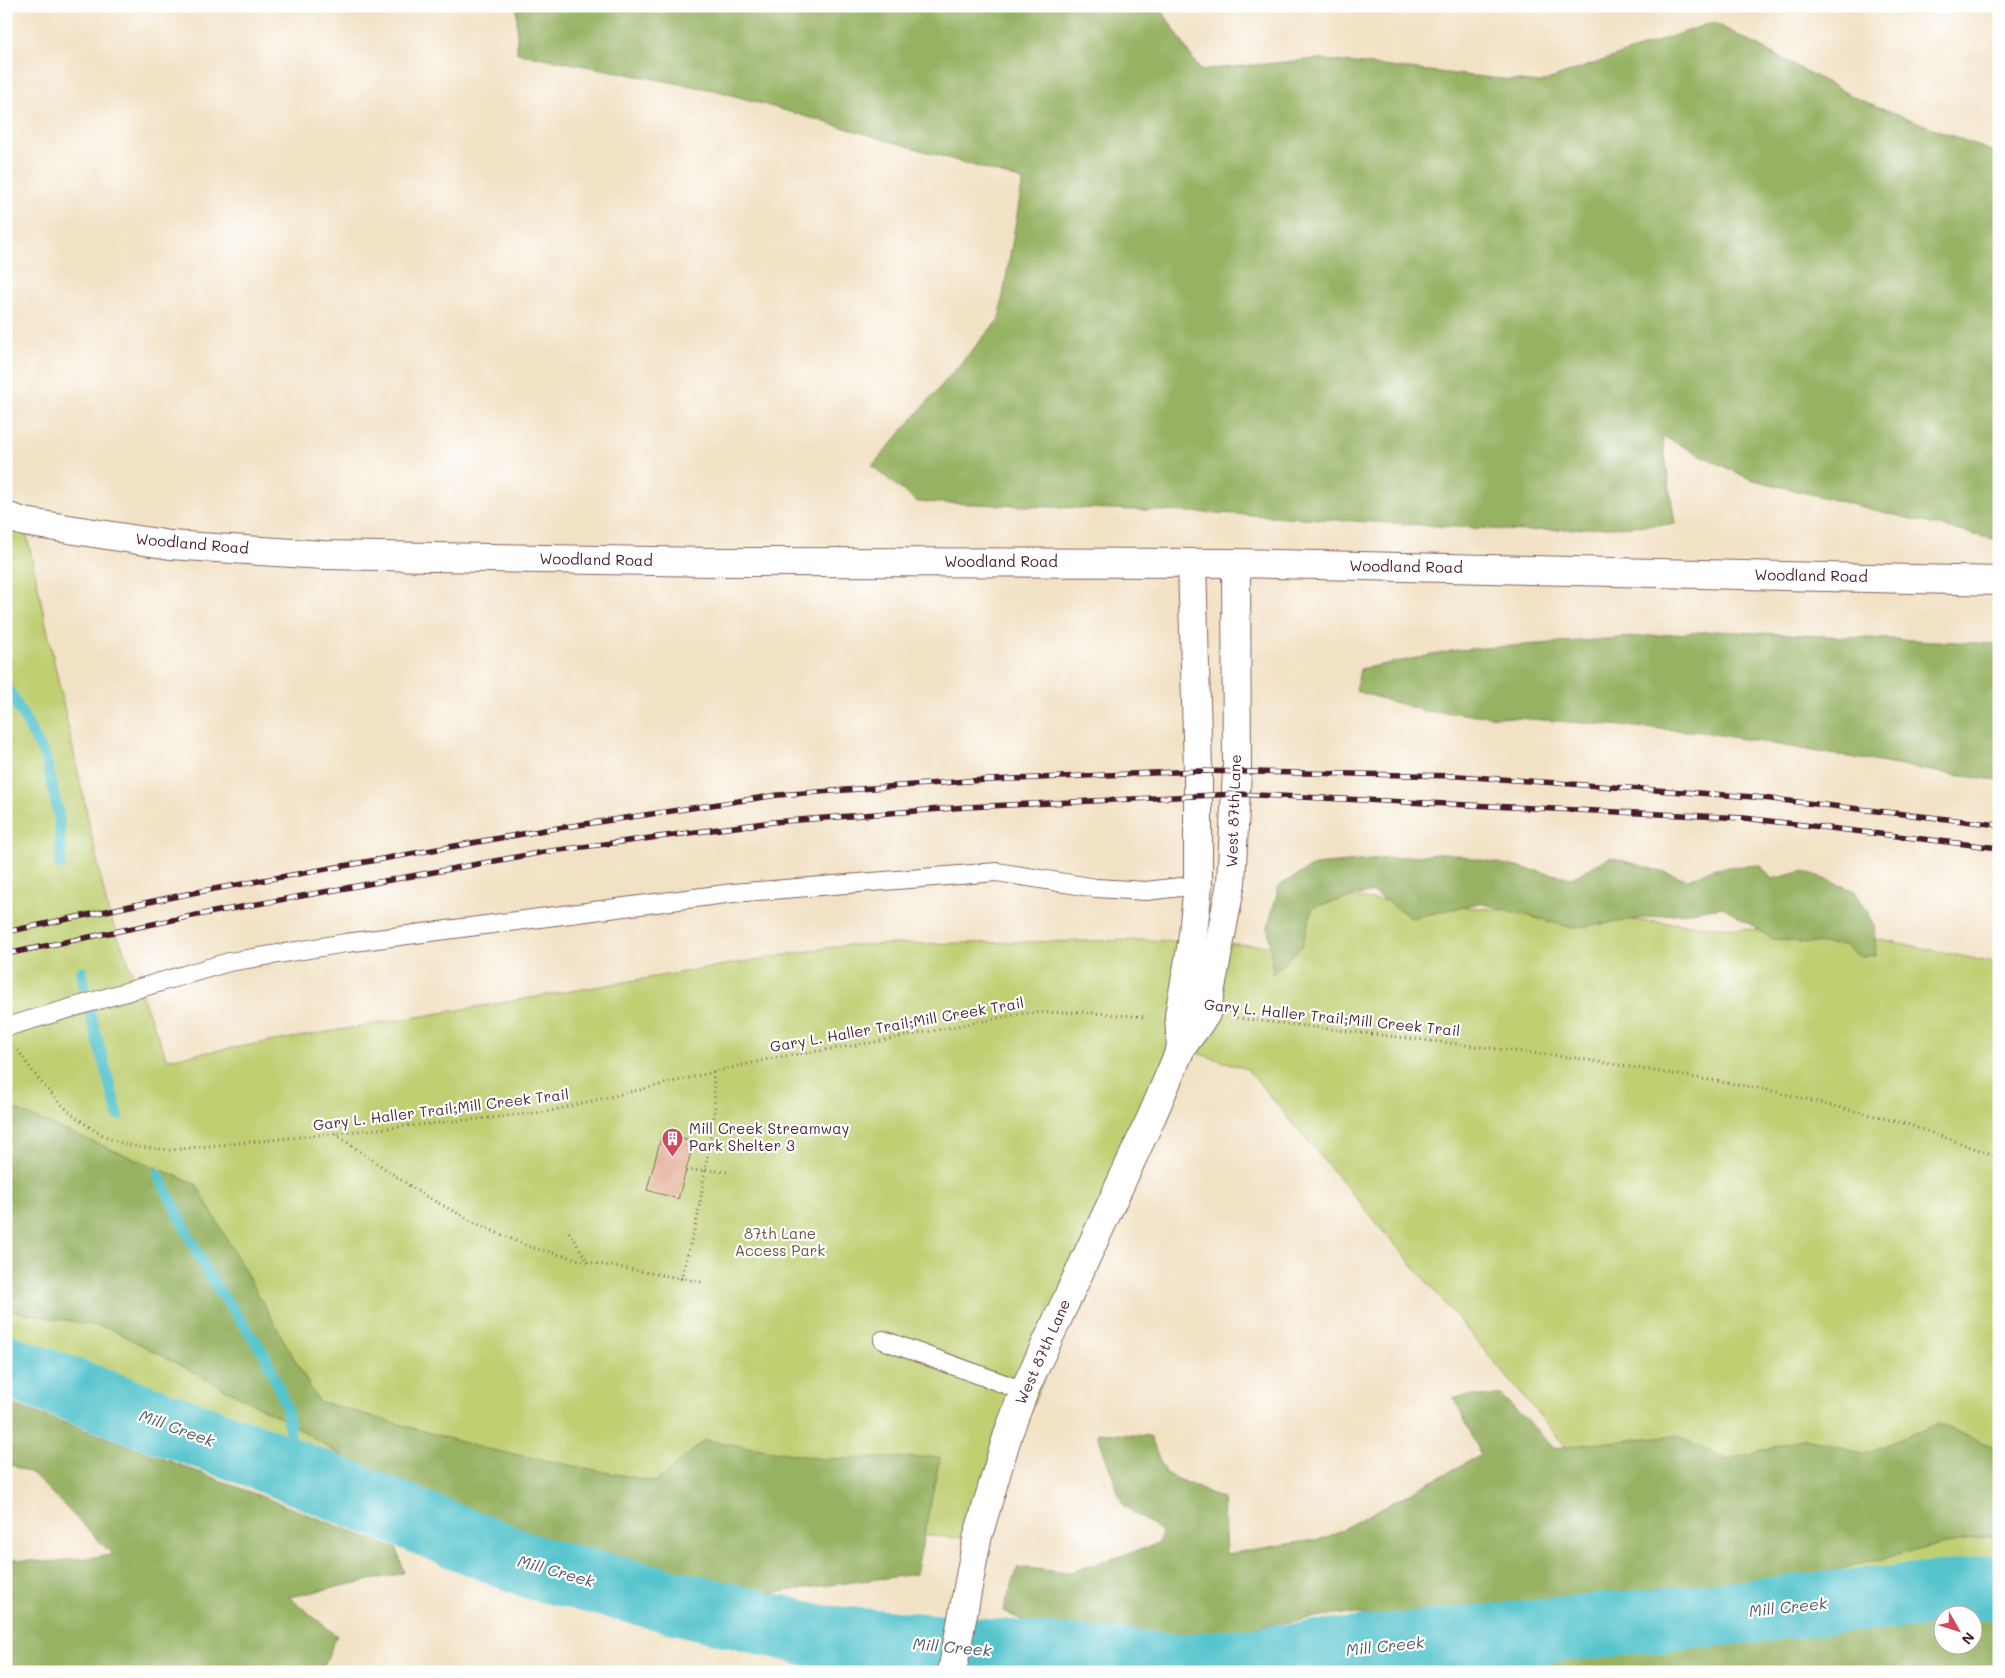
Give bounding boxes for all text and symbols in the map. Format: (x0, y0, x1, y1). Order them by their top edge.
street label: Woodland Road (135, 528, 250, 558)
street label: Woodland Road (539, 548, 653, 570)
street label: Woodland Road (944, 551, 1058, 571)
street label: Woodland Road (1349, 555, 1463, 577)
street label: Woodland Road (1754, 564, 1868, 586)
street label: West 87th Lane (1221, 754, 1245, 868)
street label: Gary L. Haller Trail;Mill Creek Trail (768, 992, 1025, 1056)
street label: Gary L. Haller Trail;Mill Creek Trail (1203, 994, 1461, 1040)
street label: Gary L. Haller Trail;Mill Creek Trail (312, 1083, 570, 1135)
place label: Mill Creek Streamway Park Shelter 3 (689, 1118, 850, 1155)
building icon: Mill Creek Streamway Park Shelter 3 (661, 1126, 685, 1157)
park label: 87th Lane Access Park (735, 1223, 825, 1260)
street label: West 87th Lane (1010, 1296, 1074, 1407)
water label: Mill Creek (137, 1404, 218, 1451)
water label: Mill Creek (515, 1550, 597, 1592)
water label: Mill Creek (1748, 1592, 1829, 1621)
north arrow (1932, 1606, 1982, 1656)
text: N (1958, 1628, 1979, 1649)
water label: Mill Creek (1345, 1631, 1426, 1660)
water label: Mill Creek (912, 1633, 993, 1660)

